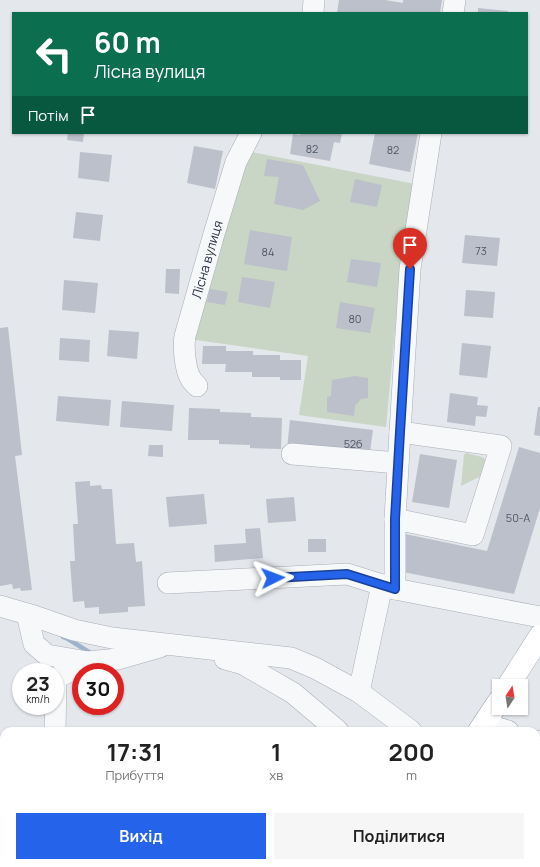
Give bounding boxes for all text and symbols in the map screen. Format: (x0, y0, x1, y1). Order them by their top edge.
text: 60 m (94, 23, 161, 61)
icon: left (28, 28, 80, 80)
text: Лісна вулиця (94, 59, 205, 83)
icon: arrive (77, 104, 99, 126)
text: Потім (28, 105, 69, 126)
house number: 82 (306, 141, 318, 156)
house number: 82 (387, 142, 399, 157)
street label: Лісна вулиця (187, 218, 227, 301)
pin (393, 228, 427, 269)
icon: arrive (399, 234, 421, 256)
house number: 73 (475, 243, 487, 258)
house number: 84 (262, 244, 274, 259)
house number: 80 (348, 311, 362, 326)
house number: 52б (344, 436, 362, 451)
house number: 50-А (506, 510, 530, 525)
position arrow (252, 557, 294, 599)
speed limit sign: 30 (72, 663, 124, 715)
text: 23 (26, 670, 50, 697)
north arrow (492, 679, 528, 715)
map controls (492, 679, 528, 715)
text: km/h (26, 692, 50, 706)
text: 17:31 (107, 735, 163, 768)
text: 1 (271, 735, 281, 768)
text: 200 (389, 735, 434, 768)
text: Прибуття (105, 766, 164, 784)
text: хв (269, 766, 283, 784)
text: m (406, 766, 417, 784)
button: Вихід (16, 813, 266, 859)
button: Поділитися (274, 813, 524, 859)

